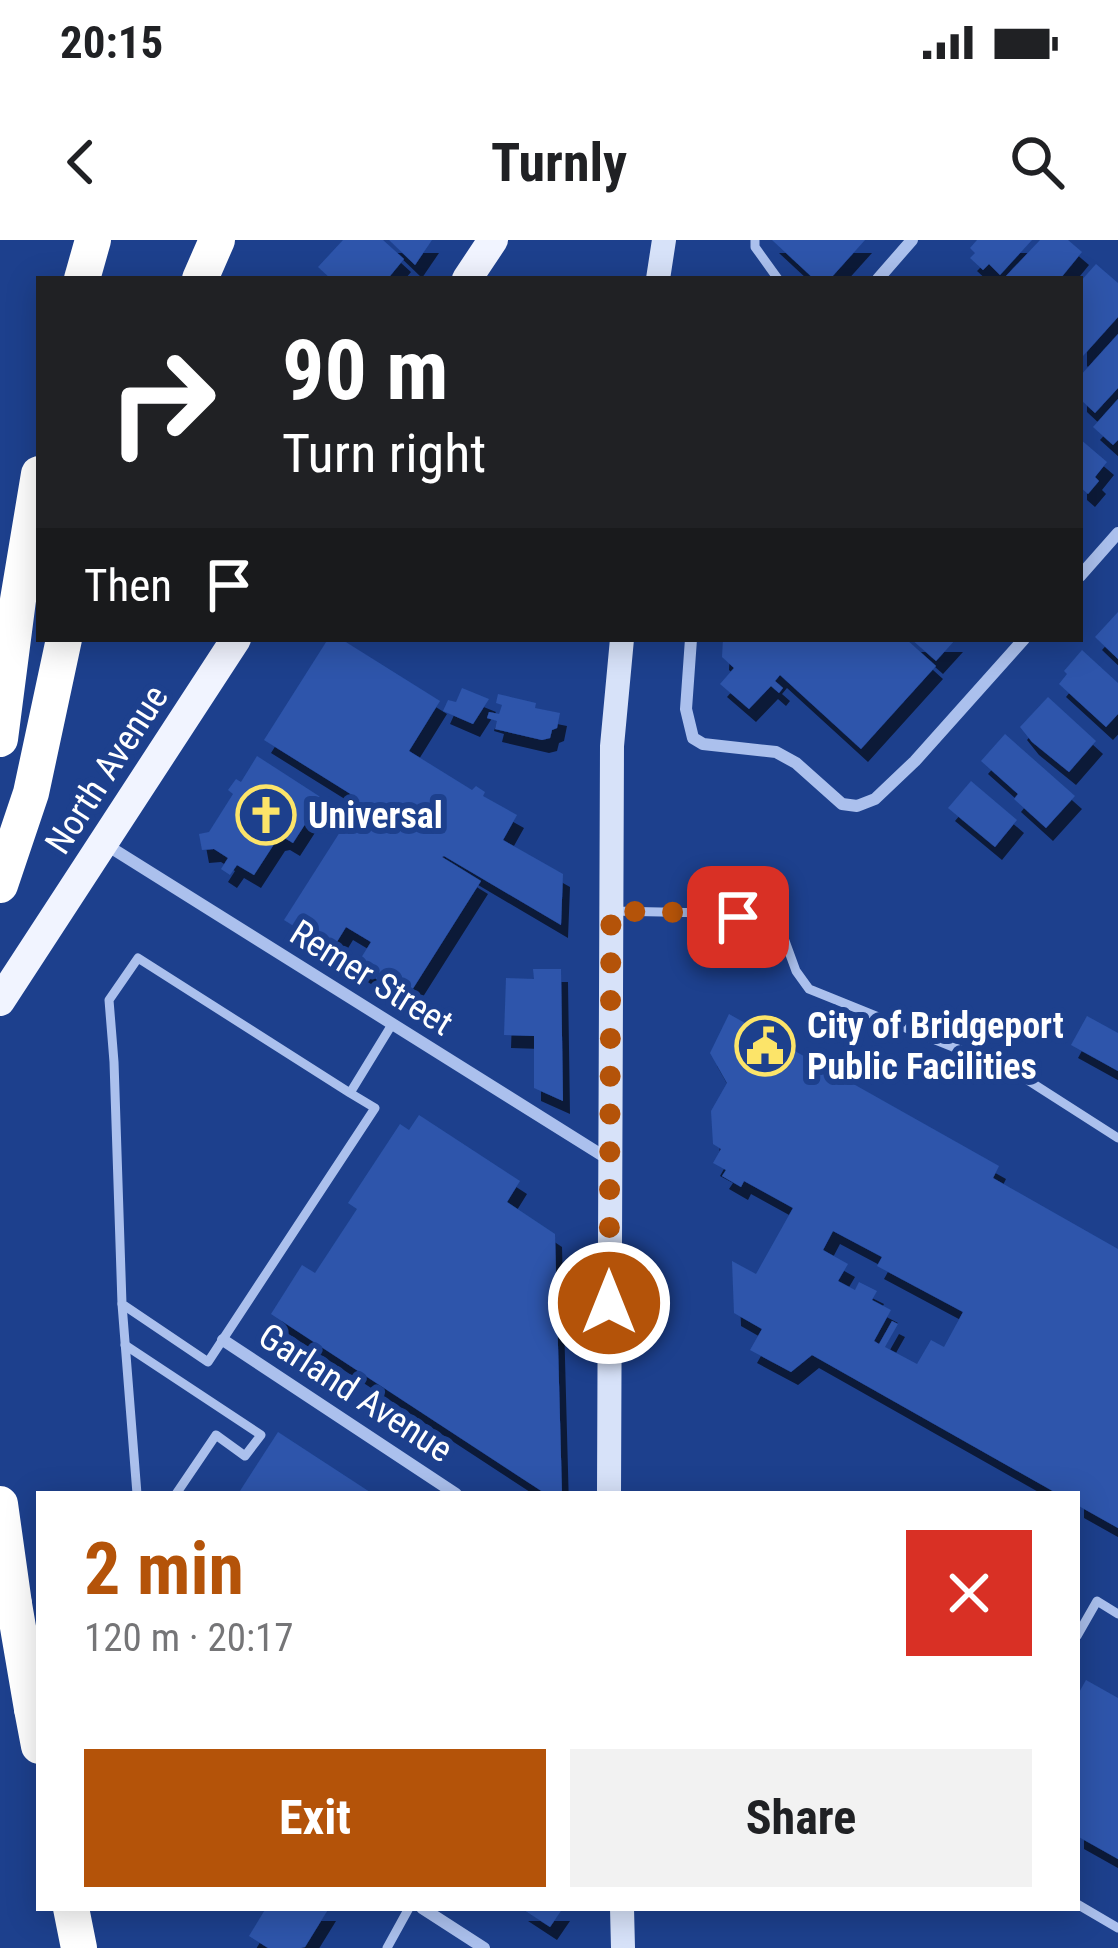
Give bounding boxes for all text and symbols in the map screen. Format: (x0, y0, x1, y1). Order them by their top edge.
text: 20:15 (60, 16, 163, 69)
icon: back (48, 129, 114, 195)
icon: search (1004, 129, 1070, 195)
text: Turnly (491, 131, 627, 194)
text: 90 m (282, 321, 449, 420)
icon: right (84, 324, 240, 480)
text: Turn right (282, 422, 486, 485)
icon: arrive (196, 552, 262, 618)
text: Then (84, 559, 172, 612)
street label: North Avenue (37, 678, 177, 862)
church icon: Universal (235, 784, 297, 846)
place label: Universal (308, 795, 443, 837)
pin (687, 866, 789, 968)
icon: arrive (705, 884, 771, 950)
street label: Remer Street (283, 911, 460, 1044)
place label: City of Bridgeport Public Facilities (807, 1005, 1064, 1088)
public building icon: City of Bridgeport Public Facilities (734, 1015, 796, 1077)
position arrow (546, 1240, 672, 1366)
street label: Garland Avenue (251, 1315, 460, 1471)
text: 2 min (84, 1527, 244, 1612)
button: close (906, 1530, 1032, 1656)
text: 120 m · 20:17 (84, 1615, 294, 1661)
button: Exit (84, 1749, 546, 1887)
button: Share (570, 1749, 1032, 1887)

